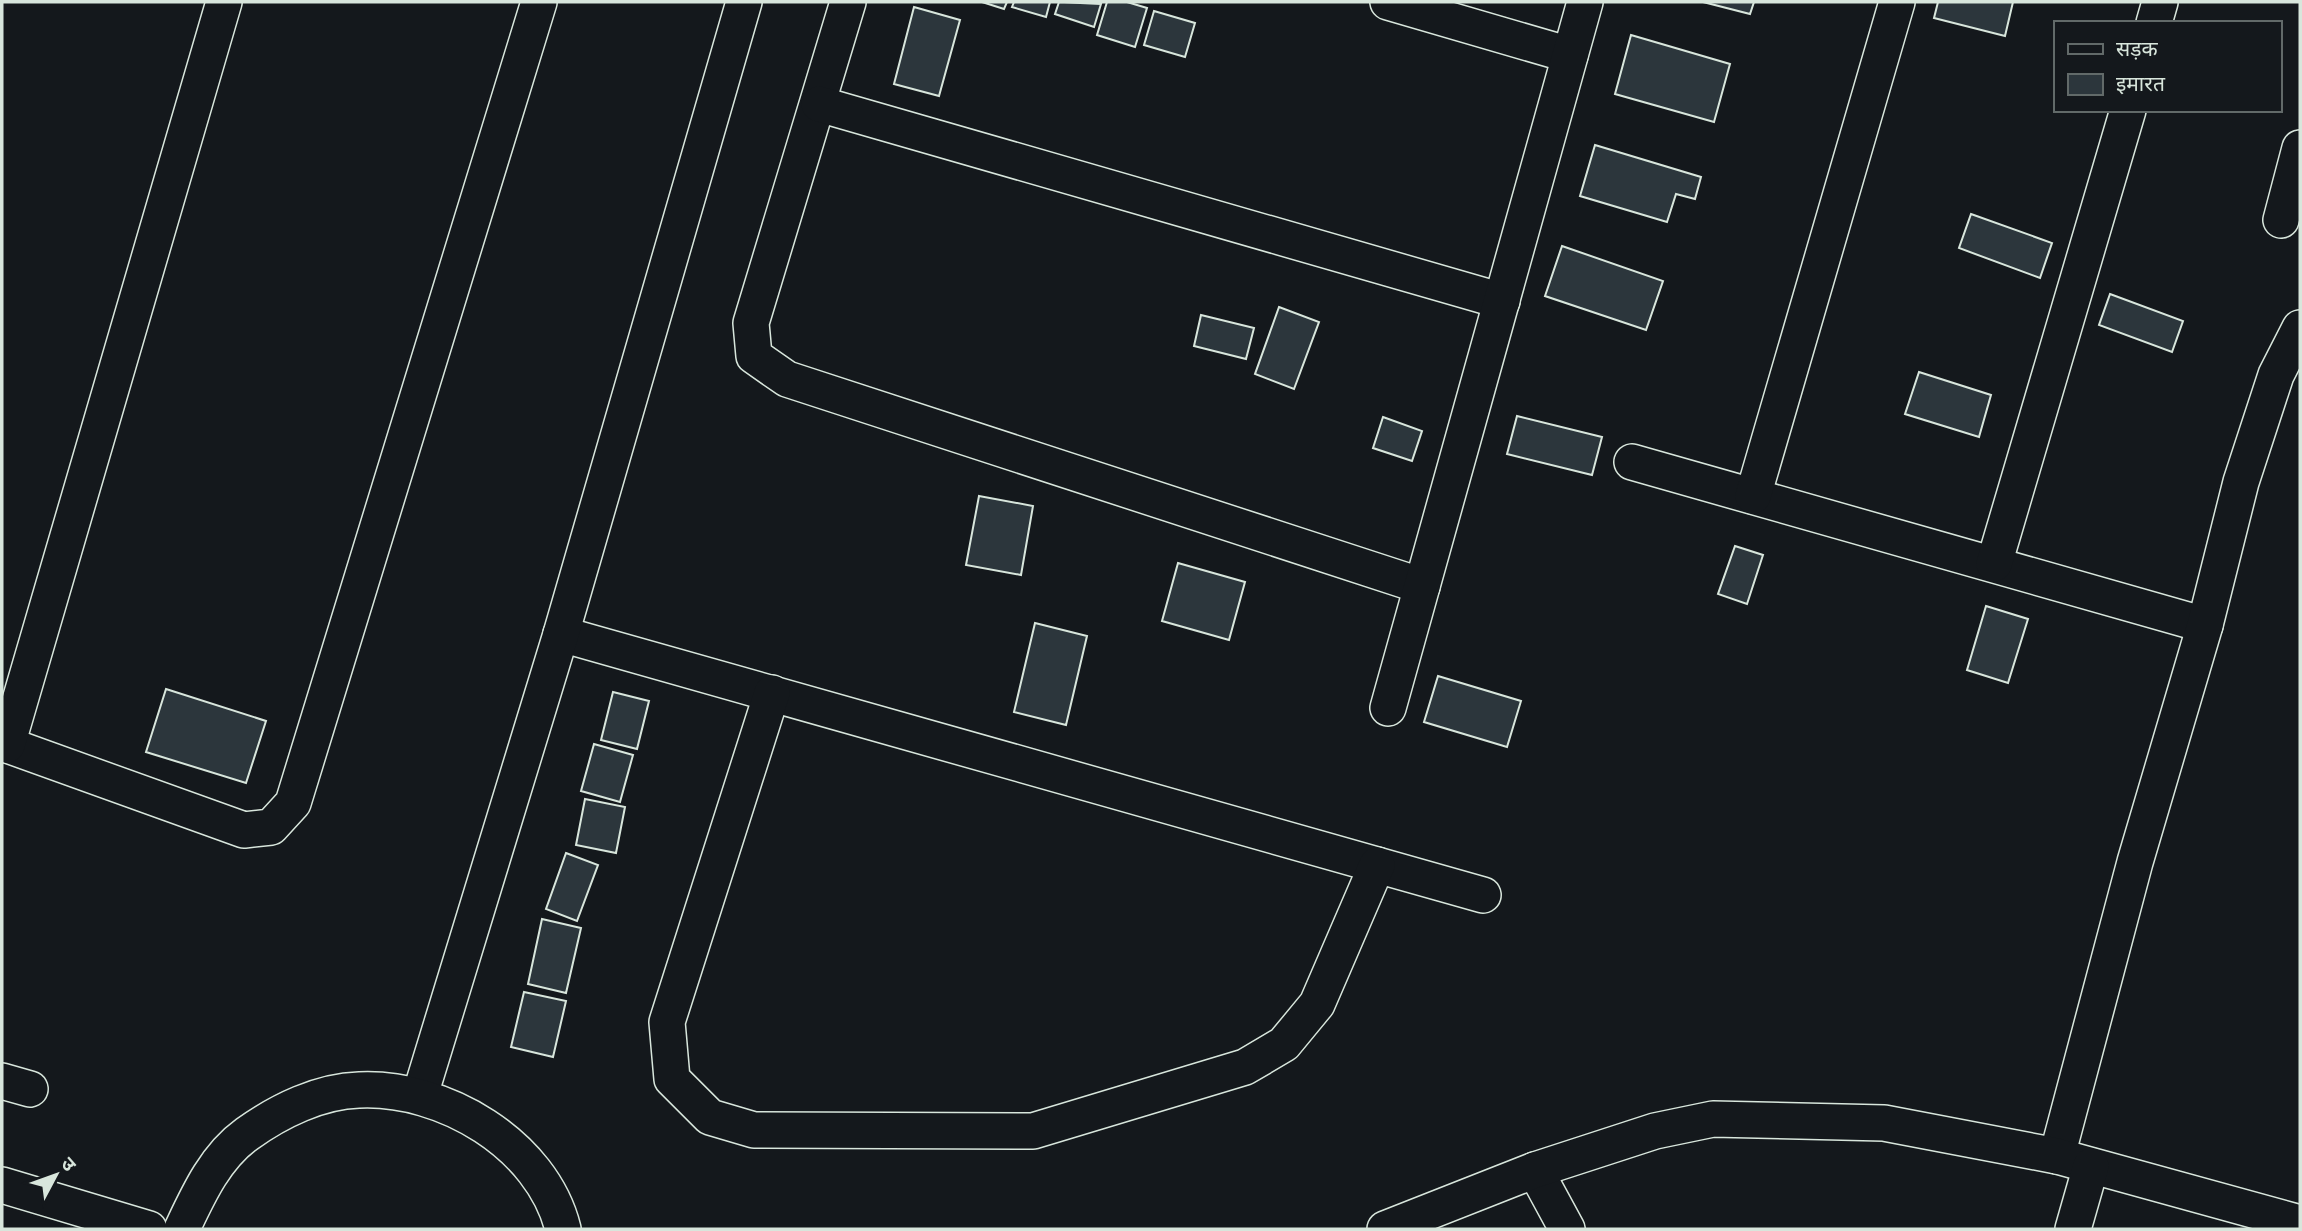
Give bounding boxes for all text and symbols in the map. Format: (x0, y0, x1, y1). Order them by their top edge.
legend (2054, 21, 2281, 112)
text: सड़क (2116, 36, 2158, 62)
text: इमारत (2116, 71, 2166, 97)
north arrow (21, 1140, 91, 1210)
text: उ (56, 1152, 81, 1177)

